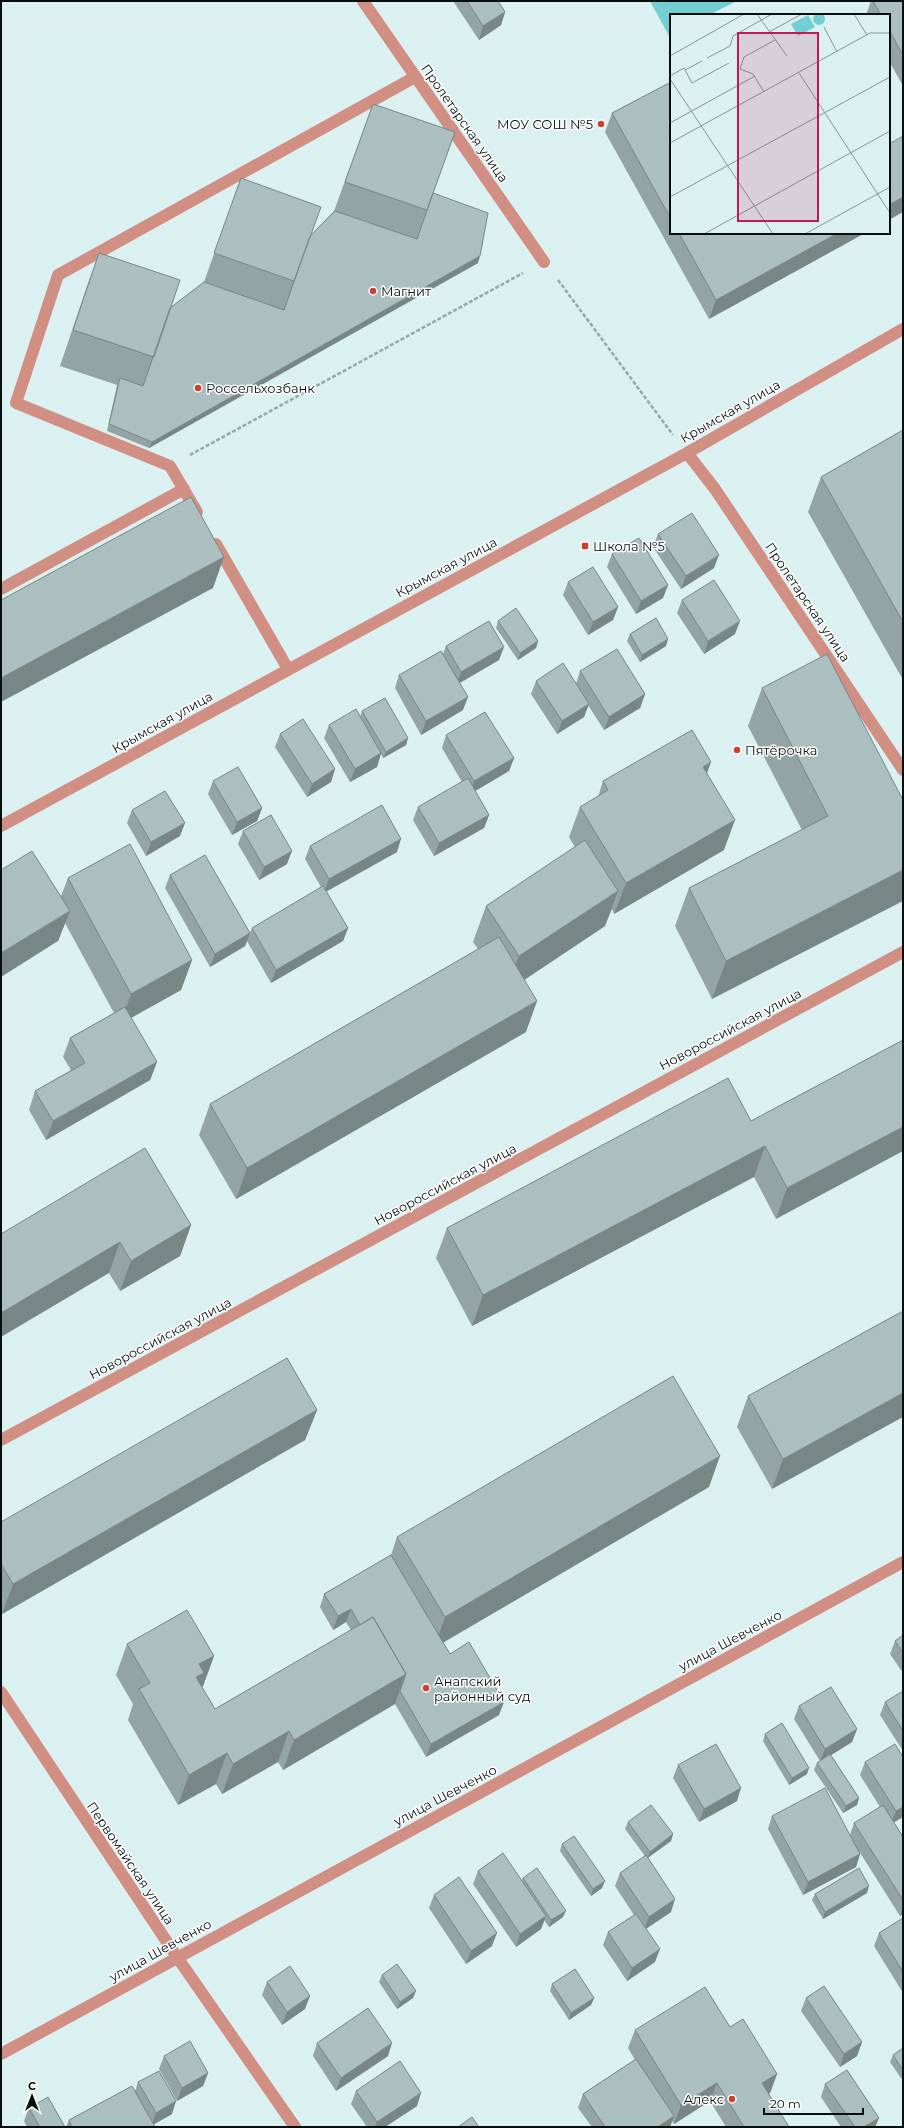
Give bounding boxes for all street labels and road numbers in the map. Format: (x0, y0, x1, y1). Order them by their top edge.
street label: Пролетарская улица (418, 61, 512, 185)
street label: Крымская улица (677, 376, 783, 446)
street label: Крымская улица (393, 534, 499, 600)
street label: Пролетарская улица (762, 539, 854, 665)
street label: Крымская улица (109, 688, 215, 756)
street label: Новороссийская улица (656, 985, 804, 1073)
street label: Новороссийская улица (371, 1140, 519, 1228)
street label: Новороссийская улица (86, 1294, 234, 1382)
street label: улица Шевченко (675, 1606, 784, 1674)
street label: улица Шевченко (390, 1761, 499, 1829)
street label: Первомайская улица (84, 1798, 178, 1928)
street label: улица Шевченко (105, 1915, 214, 1985)

